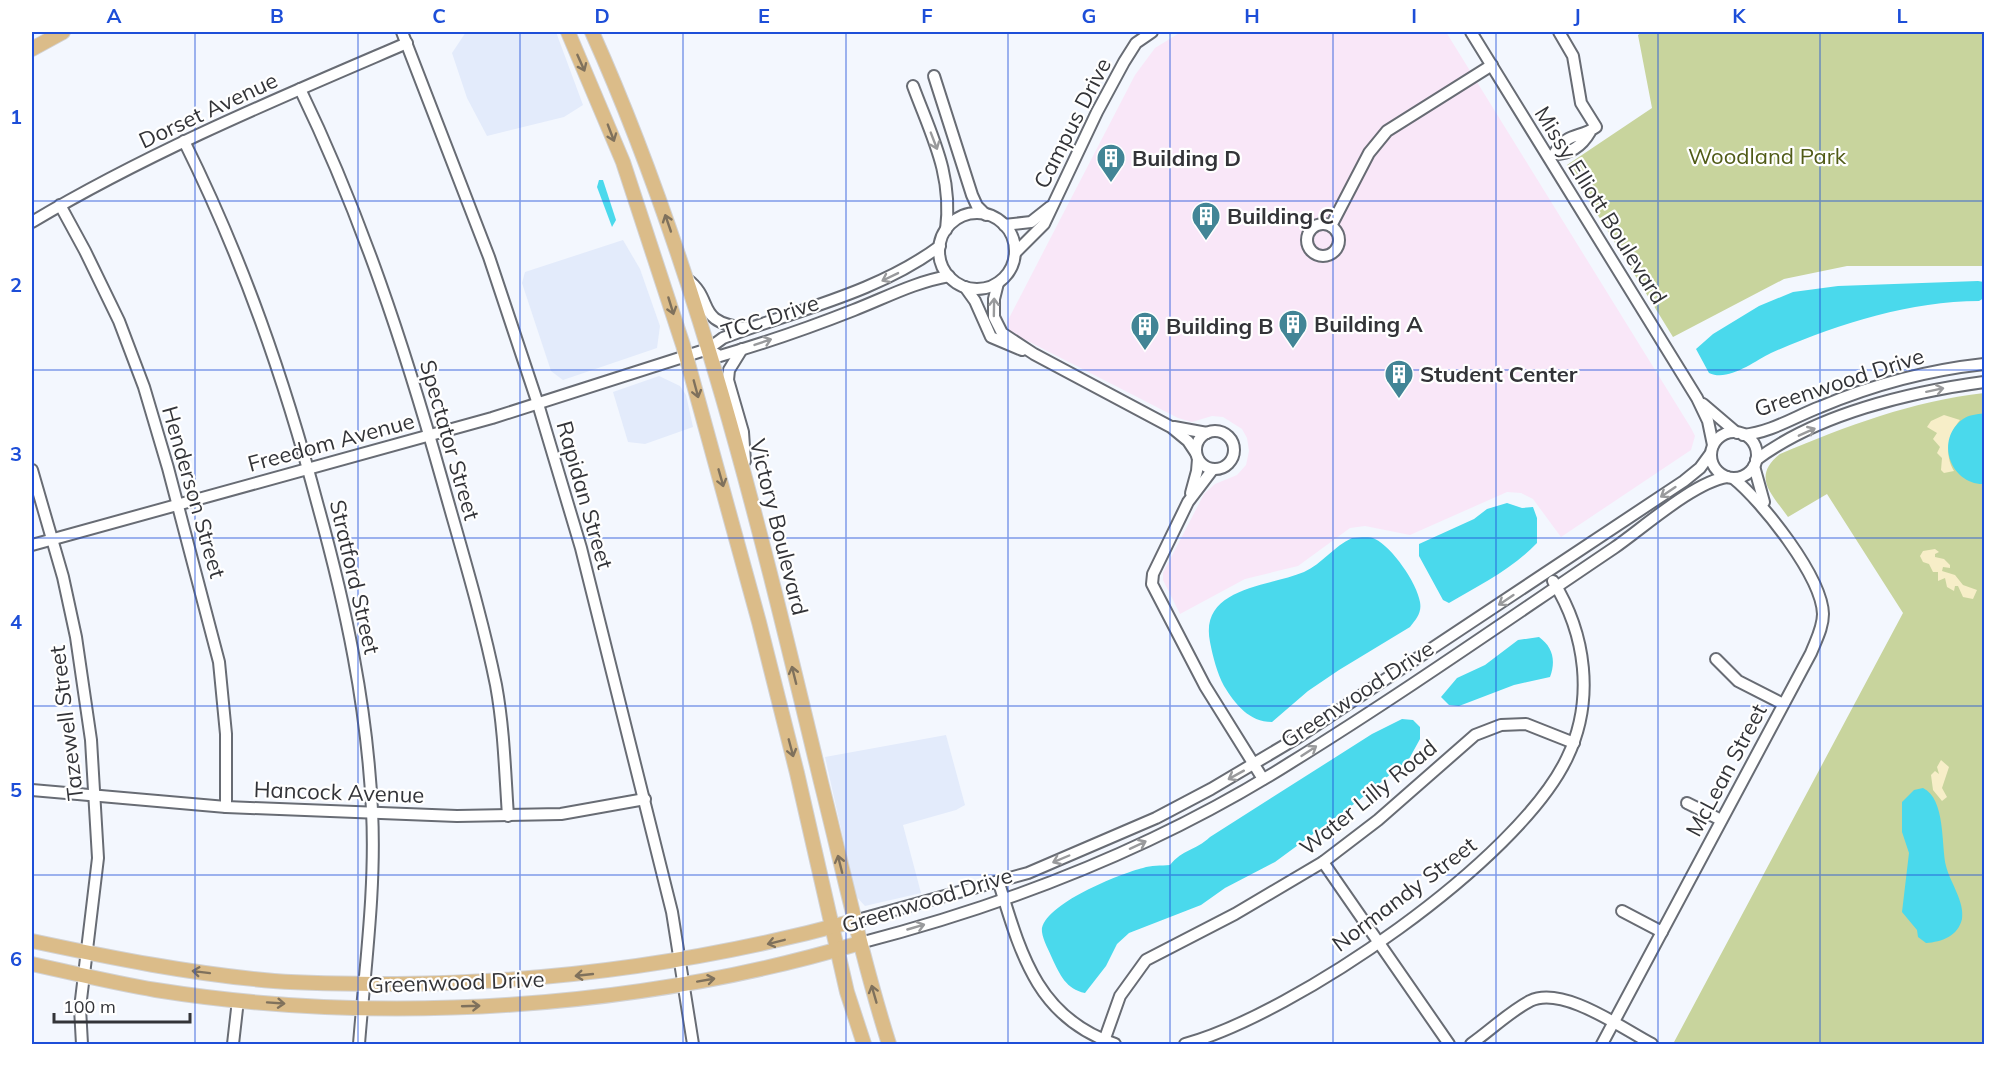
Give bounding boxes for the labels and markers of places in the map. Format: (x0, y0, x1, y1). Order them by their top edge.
building icon: Building D (1095, 142, 1127, 184)
place label: Building D (1132, 144, 1241, 172)
building icon: Building C (1190, 200, 1222, 242)
place label: Building C (1227, 202, 1334, 230)
building icon: Building A (1277, 308, 1309, 350)
building icon: Building B (1129, 310, 1161, 352)
place label: Building A (1314, 310, 1423, 338)
place label: Building B (1166, 312, 1273, 340)
building icon: Student Center (1383, 358, 1415, 400)
place label: Student Center (1420, 360, 1578, 388)

